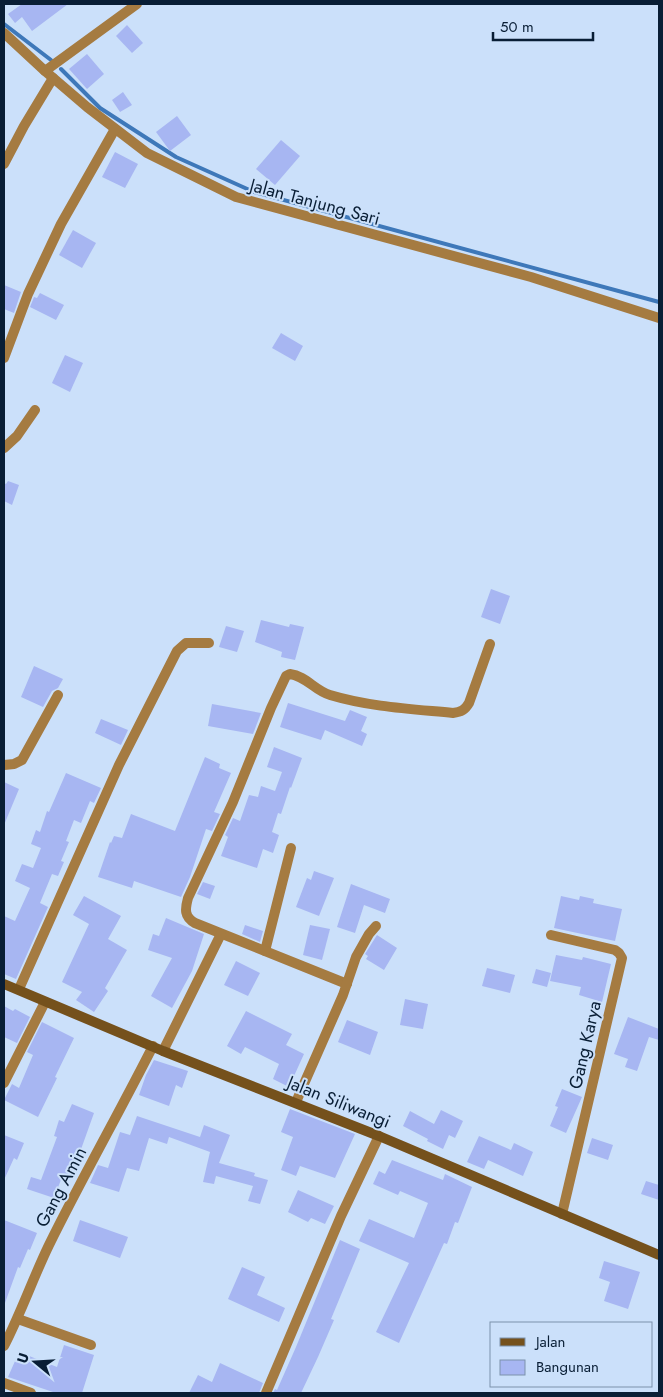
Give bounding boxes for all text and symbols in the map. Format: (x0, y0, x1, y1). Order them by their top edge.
scale bar (493, 10, 593, 42)
text: 50 m (500, 16, 534, 38)
street label: Jalan Tanjung Sari (245, 172, 383, 232)
street label: Gang Karya (562, 998, 608, 1092)
street label: Jalan Siliwangi (282, 1069, 395, 1135)
street label: Gang Amin (29, 1142, 93, 1232)
legend (490, 1322, 653, 1387)
text: Jalan (534, 1331, 565, 1353)
north arrow (10, 1337, 60, 1387)
text: U (12, 1350, 34, 1366)
text: Bangunan (536, 1356, 599, 1378)

